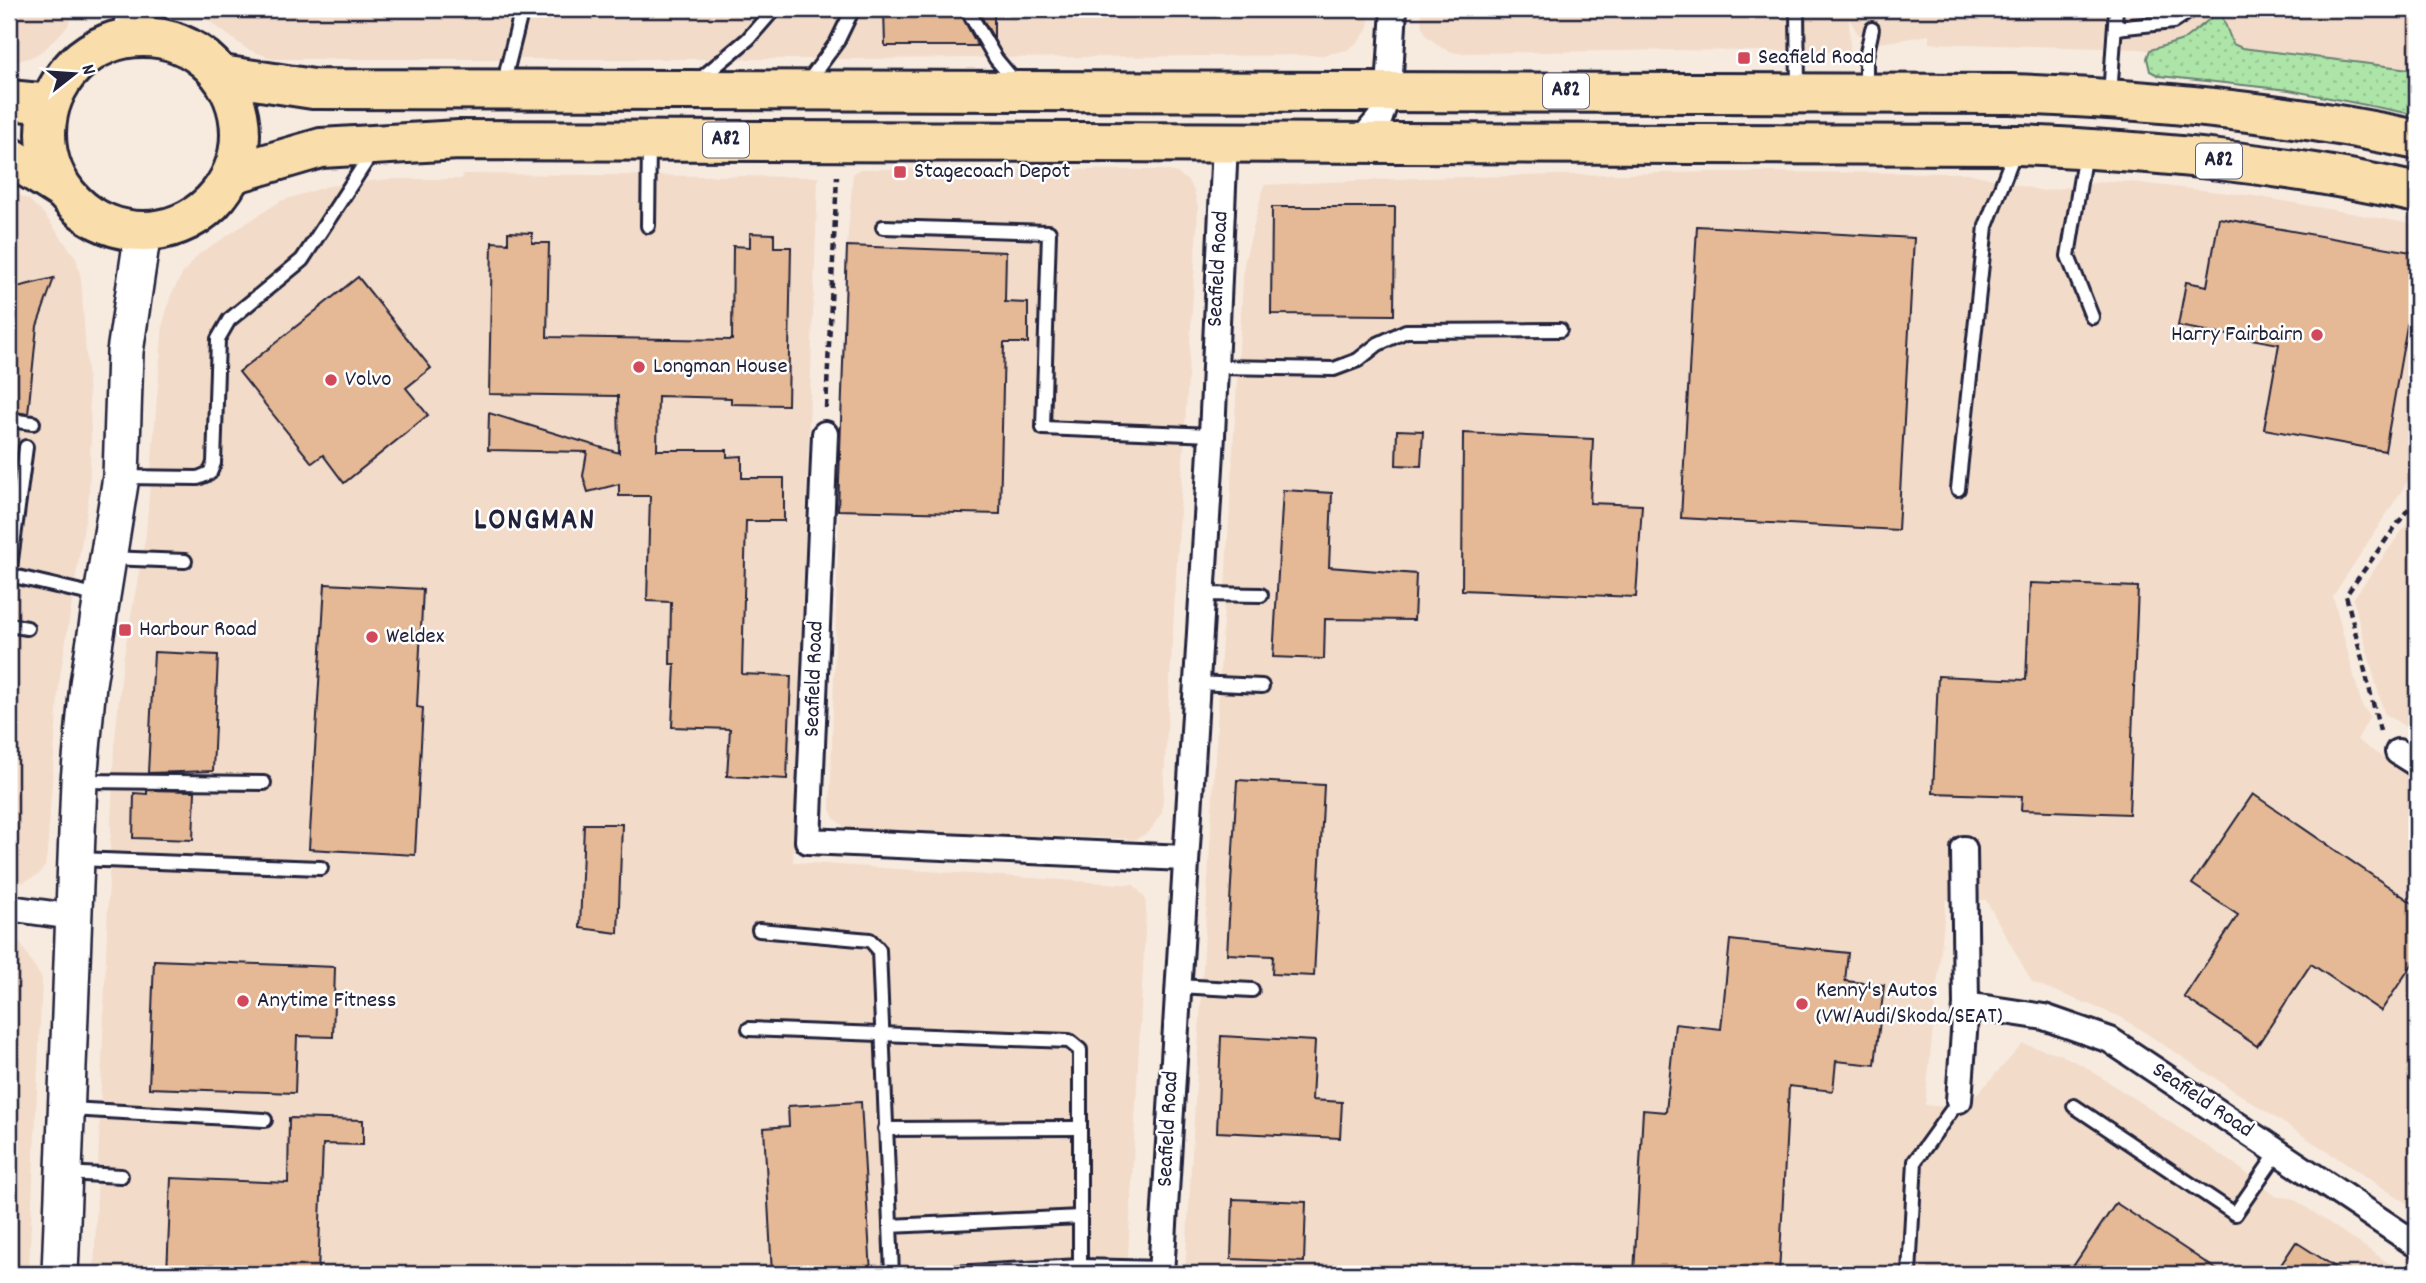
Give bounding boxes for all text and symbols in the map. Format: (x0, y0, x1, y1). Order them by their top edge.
north arrow (38, 38, 108, 108)
place label: Seafield Road (1758, 42, 1874, 75)
marker: Seafield Road (1736, 50, 1752, 66)
text: N (73, 62, 101, 78)
road number: A82 (1543, 74, 1589, 108)
road number: A82 (703, 122, 749, 158)
road number: A82 (2196, 144, 2242, 178)
place label: Stagecoach Depot (914, 156, 1070, 189)
marker: Stagecoach Depot (892, 164, 908, 180)
street label: Seafield Road (1199, 210, 1239, 328)
place label: Harry Fairbairn (2171, 319, 2303, 352)
marker: Harry Fairbairn (2309, 327, 2325, 343)
place label: Longman House (653, 351, 788, 384)
marker: Longman House (631, 359, 647, 375)
place label: Volvo (345, 364, 392, 397)
marker: Volvo (323, 372, 339, 388)
district label: LONGMAN (474, 501, 596, 544)
place label: Harbour Road (139, 614, 257, 647)
street label: Seafield Road (796, 620, 834, 738)
place label: Weldex (386, 621, 445, 654)
marker: Harbour Road (117, 622, 133, 638)
marker: Weldex (364, 629, 380, 645)
place label: Kenny's Autos (VW/Audi/Skoda/SEAT) (1816, 975, 2003, 1034)
place label: Anytime Fitness (257, 985, 396, 1018)
marker: Anytime Fitness (235, 993, 251, 1009)
marker: Kenny's Autos (VW/Audi/Skoda/SEAT) (1794, 996, 1810, 1012)
street label: Seafield Road (2145, 1055, 2259, 1147)
street label: Seafield Road (1149, 1070, 1189, 1188)

